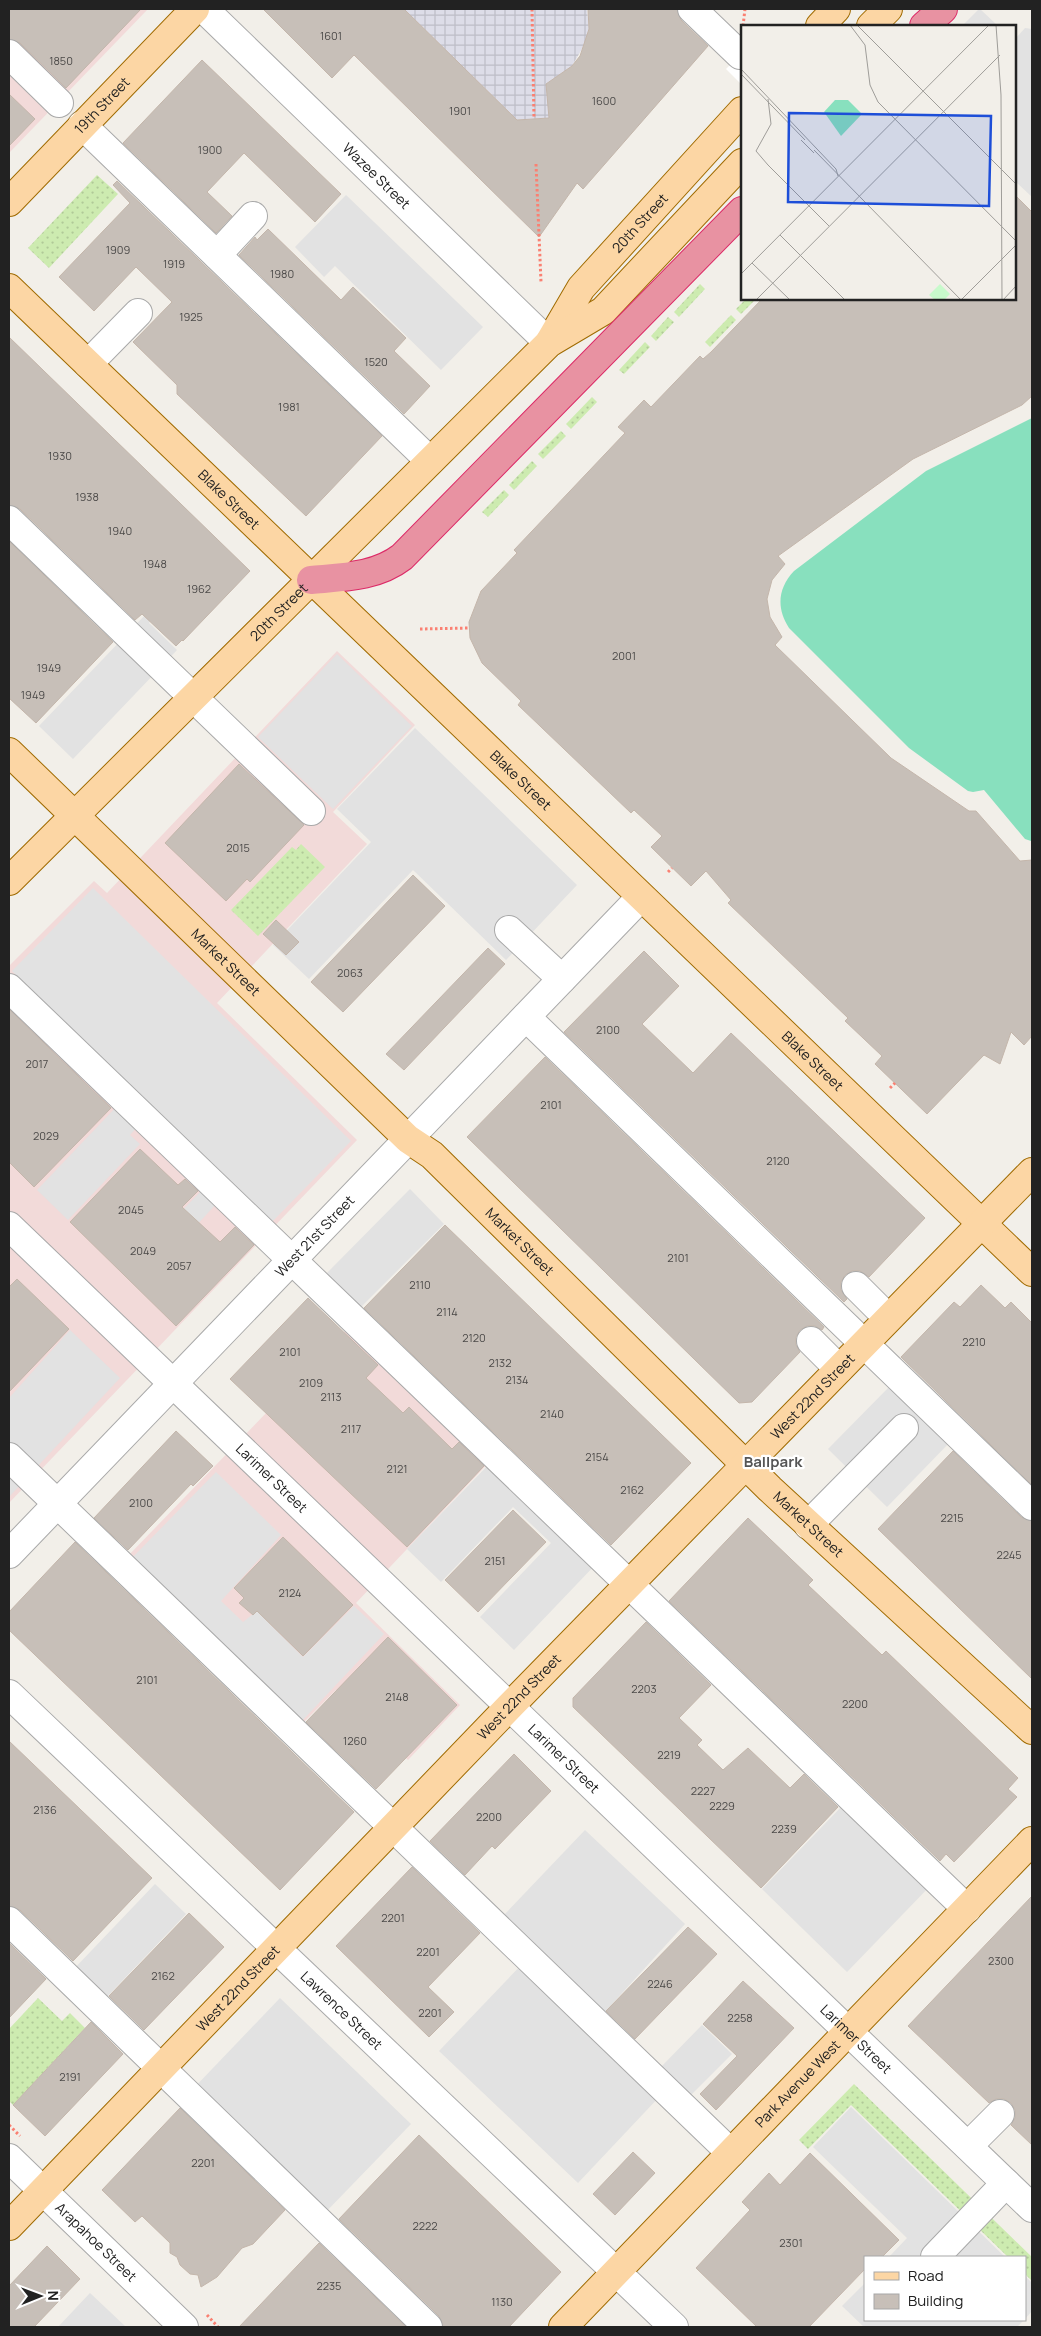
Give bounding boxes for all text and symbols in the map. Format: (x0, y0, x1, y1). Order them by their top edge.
inset map (741, 25, 1016, 300)
house number: 1601 (320, 28, 342, 43)
house number: 1850 (49, 53, 73, 68)
street label: 19th Street (70, 72, 134, 138)
house number: 1600 (592, 93, 616, 108)
house number: 1901 (449, 103, 471, 118)
street label: Wazee Street (339, 138, 415, 213)
house number: 1900 (198, 142, 222, 157)
street label: 20th Street (608, 189, 672, 257)
house number: 1909 (106, 242, 130, 257)
house number: 1919 (163, 256, 185, 271)
house number: 1980 (270, 266, 294, 281)
house number: 1925 (179, 309, 203, 324)
house number: 1520 (364, 354, 388, 369)
house number: 1981 (278, 399, 300, 414)
house number: 1930 (48, 448, 72, 463)
street label: Blake Street (194, 465, 264, 533)
house number: 1938 (75, 489, 99, 504)
house number: 1940 (108, 523, 132, 538)
house number: 1948 (143, 556, 167, 571)
street label: 20th Street (245, 578, 312, 645)
house number: 1962 (187, 581, 211, 596)
house number: 2001 (612, 648, 636, 663)
house number: 1949 (37, 660, 61, 675)
house number: 1949 (21, 687, 45, 702)
street label: Blake Street (486, 746, 556, 814)
house number: 2015 (226, 840, 250, 855)
street label: Market Street (187, 924, 265, 1000)
house number: 2063 (337, 965, 363, 980)
house number: 2100 (596, 1022, 620, 1037)
street label: Blake Street (778, 1026, 848, 1095)
house number: 2017 (26, 1056, 48, 1071)
house number: 2101 (540, 1097, 562, 1112)
house number: 2029 (33, 1128, 59, 1143)
house number: 2120 (766, 1153, 790, 1168)
street label: West 21st Street (271, 1191, 358, 1281)
house number: 2045 (118, 1202, 144, 1217)
street label: Market Street (482, 1203, 559, 1280)
house number: 2049 (130, 1243, 156, 1258)
house number: 2101 (667, 1250, 689, 1265)
house number: 2057 (167, 1258, 191, 1273)
house number: 2110 (409, 1277, 431, 1292)
house number: 2114 (436, 1304, 458, 1319)
house number: 2120 (462, 1330, 486, 1345)
house number: 2210 (962, 1334, 986, 1349)
house number: 2101 (279, 1344, 301, 1359)
street label: West 22nd Street (766, 1349, 859, 1443)
house number: 2132 (489, 1355, 511, 1370)
house number: 2134 (505, 1372, 529, 1387)
house number: 2109 (299, 1375, 323, 1390)
house number: 2113 (321, 1389, 341, 1404)
house number: 2140 (540, 1406, 564, 1421)
house number: 2117 (341, 1421, 361, 1436)
street label: Larimer Street (232, 1439, 312, 1517)
house number: 2154 (585, 1449, 609, 1464)
district label: Ballpark (744, 1451, 803, 1472)
house number: 2121 (386, 1461, 408, 1476)
house number: 2162 (620, 1482, 644, 1497)
street label: Market Street (769, 1487, 848, 1561)
house number: 2100 (129, 1495, 153, 1510)
house number: 2215 (940, 1510, 964, 1525)
house number: 2245 (996, 1547, 1022, 1562)
house number: 2151 (484, 1553, 506, 1568)
house number: 2124 (278, 1585, 302, 1600)
street label: West 22nd Street (473, 1649, 565, 1744)
house number: 2101 (136, 1672, 158, 1687)
house number: 2203 (631, 1681, 657, 1696)
house number: 2148 (385, 1689, 409, 1704)
house number: 2200 (842, 1696, 868, 1711)
street label: Larimer Street (524, 1719, 604, 1797)
house number: 1260 (343, 1733, 367, 1748)
house number: 2219 (657, 1747, 681, 1762)
house number: 2227 (691, 1783, 715, 1798)
house number: 2229 (709, 1798, 735, 1813)
house number: 2136 (33, 1802, 57, 1817)
house number: 2200 (476, 1809, 502, 1824)
house number: 2239 (771, 1821, 797, 1836)
house number: 2201 (381, 1910, 405, 1925)
street label: West 22nd Street (192, 1941, 284, 2035)
house number: 2201 (416, 1944, 440, 1959)
house number: 2300 (988, 1953, 1014, 1968)
street label: Lawrence Street (297, 1967, 387, 2054)
house number: 2162 (151, 1968, 175, 1983)
house number: 2246 (647, 1976, 673, 1991)
street label: Larimer Street (816, 2000, 896, 2078)
house number: 2201 (418, 2005, 442, 2020)
house number: 2258 (727, 2010, 753, 2025)
street label: Park Avenue West (751, 2035, 844, 2131)
house number: 2191 (59, 2069, 81, 2084)
house number: 2201 (191, 2155, 215, 2170)
street label: Arapahoe Street (52, 2198, 141, 2286)
house number: 2222 (412, 2218, 438, 2233)
house number: 2301 (779, 2235, 803, 2250)
legend (864, 2256, 1026, 2321)
text: Road (908, 2265, 944, 2286)
north arrow (15, 2271, 65, 2321)
house number: 2235 (317, 2278, 341, 2293)
text: Building (908, 2290, 963, 2311)
text: N (44, 2291, 63, 2301)
house number: 1130 (491, 2294, 513, 2309)

